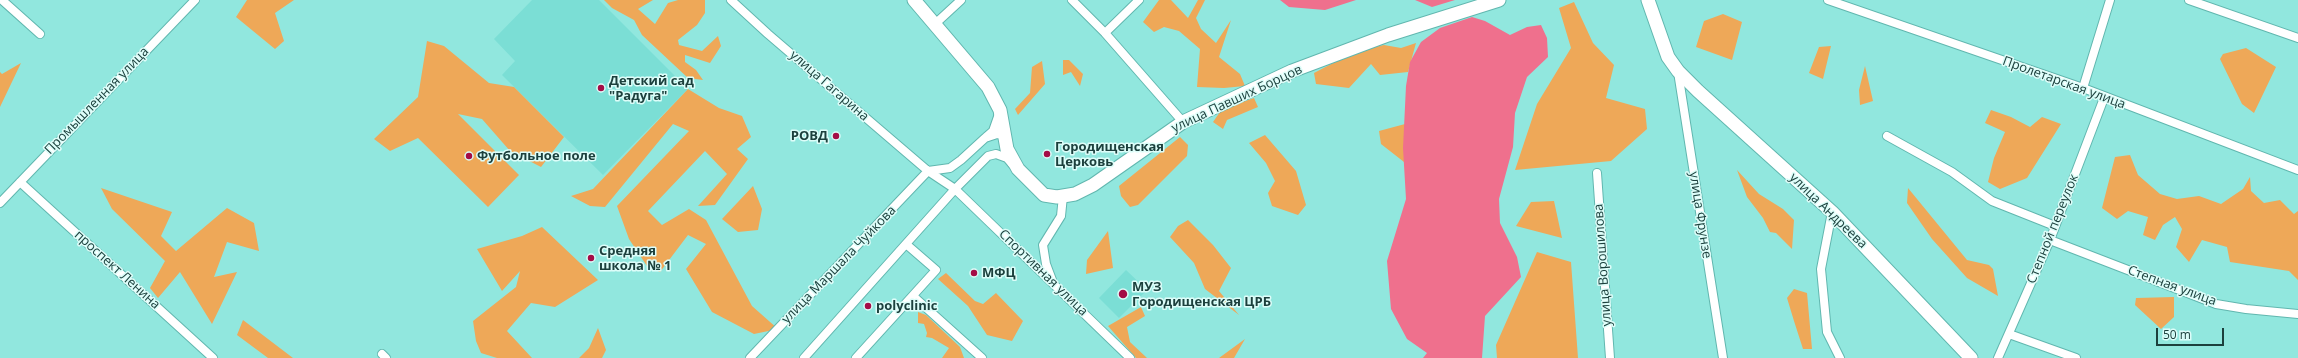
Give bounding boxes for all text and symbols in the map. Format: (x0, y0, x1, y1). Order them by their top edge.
street label: Промышленная улица (42, 44, 152, 158)
street label: улица Гагарина (786, 47, 872, 125)
street label: Пролетарская улица (2000, 54, 2128, 112)
street label: улица Павших Борцов (1169, 62, 1305, 136)
place label: Детский сад "Радуга" (609, 73, 694, 104)
marker: Детский сад "Радуга" (596, 83, 606, 93)
place label: РОВД (791, 128, 828, 144)
marker: РОВД (831, 131, 841, 141)
place label: Городищенская Церковь (1055, 139, 1164, 170)
place label: Футбольное поле (477, 148, 596, 164)
marker: Городищенская Церковь (1042, 149, 1052, 159)
marker: Футбольное поле (464, 151, 474, 161)
street label: улица Андреева (1786, 170, 1870, 252)
street label: улица Фрунзе (1685, 171, 1715, 259)
street label: Степной переулок (2024, 172, 2082, 286)
street label: улица Маршала Чуйкова (779, 203, 899, 327)
street label: улица Ворошилова (1591, 203, 1615, 327)
street label: проспект Ленина (71, 227, 163, 313)
street label: Спортивная улица (995, 227, 1091, 319)
place label: Средняя школа № 1 (599, 243, 671, 274)
marker: Средняя школа № 1 (586, 253, 596, 263)
street label: Степная улица (2126, 263, 2218, 309)
place label: МФЦ (982, 265, 1016, 281)
marker: МФЦ (969, 268, 979, 278)
place label: МУЗ Городищенская ЦРБ (1132, 279, 1271, 310)
marker: МУЗ Городищенская ЦРБ (1117, 288, 1129, 300)
place label: polyclinic (876, 298, 937, 314)
marker: polyclinic (863, 301, 873, 311)
scale bar (2158, 320, 2226, 346)
text: 50 m (2163, 326, 2191, 343)

